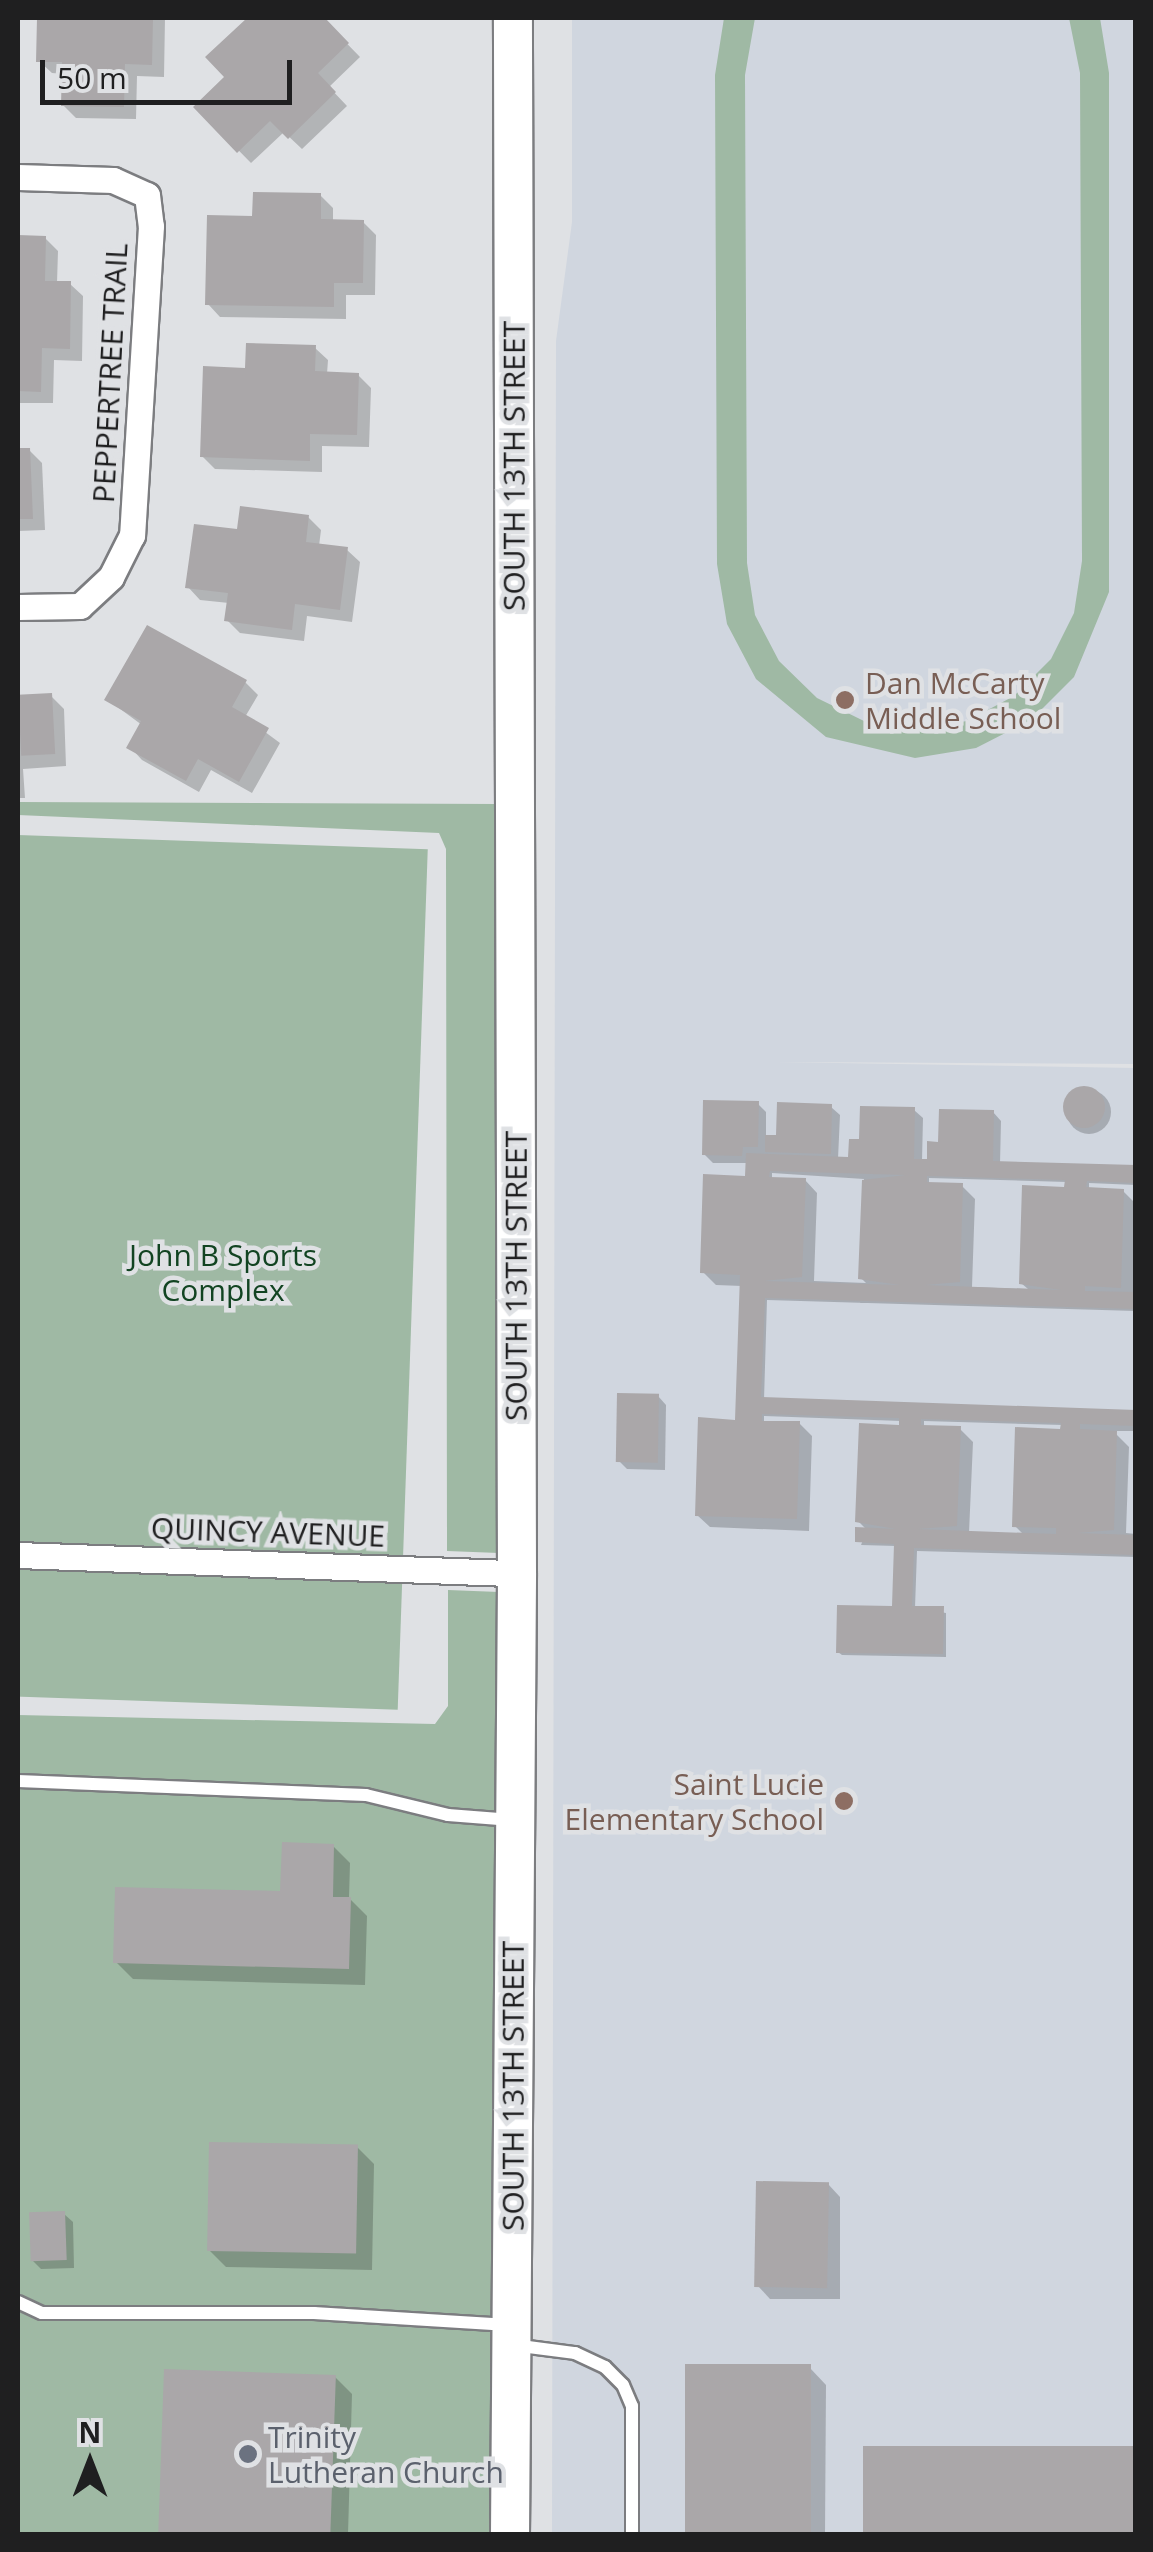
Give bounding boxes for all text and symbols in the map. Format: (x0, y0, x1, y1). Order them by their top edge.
scale bar (45, 40, 298, 102)
text: 50 m (57, 57, 127, 98)
street label: PEPPERTREE TRAIL (85, 242, 135, 504)
street label: SOUTH 13TH STREET (496, 321, 532, 611)
place label: Dan McCarty Middle School (865, 665, 1061, 736)
marker: Dan McCarty Middle School (834, 689, 856, 711)
street label: SOUTH 13TH STREET (498, 1131, 534, 1421)
park label: John B Sports Complex (129, 1237, 317, 1308)
street label: QUINCY AVENUE (150, 1510, 386, 1554)
place label: Saint Lucie Elementary School (565, 1766, 824, 1836)
marker: Saint Lucie Elementary School (833, 1790, 855, 1812)
street label: SOUTH 13TH STREET (495, 1941, 531, 2231)
north arrow (40, 2412, 140, 2512)
text: N (79, 2413, 101, 2451)
place label: Trinity Lutheran Church (268, 2419, 504, 2490)
marker: Trinity Lutheran Church (237, 2443, 259, 2465)

